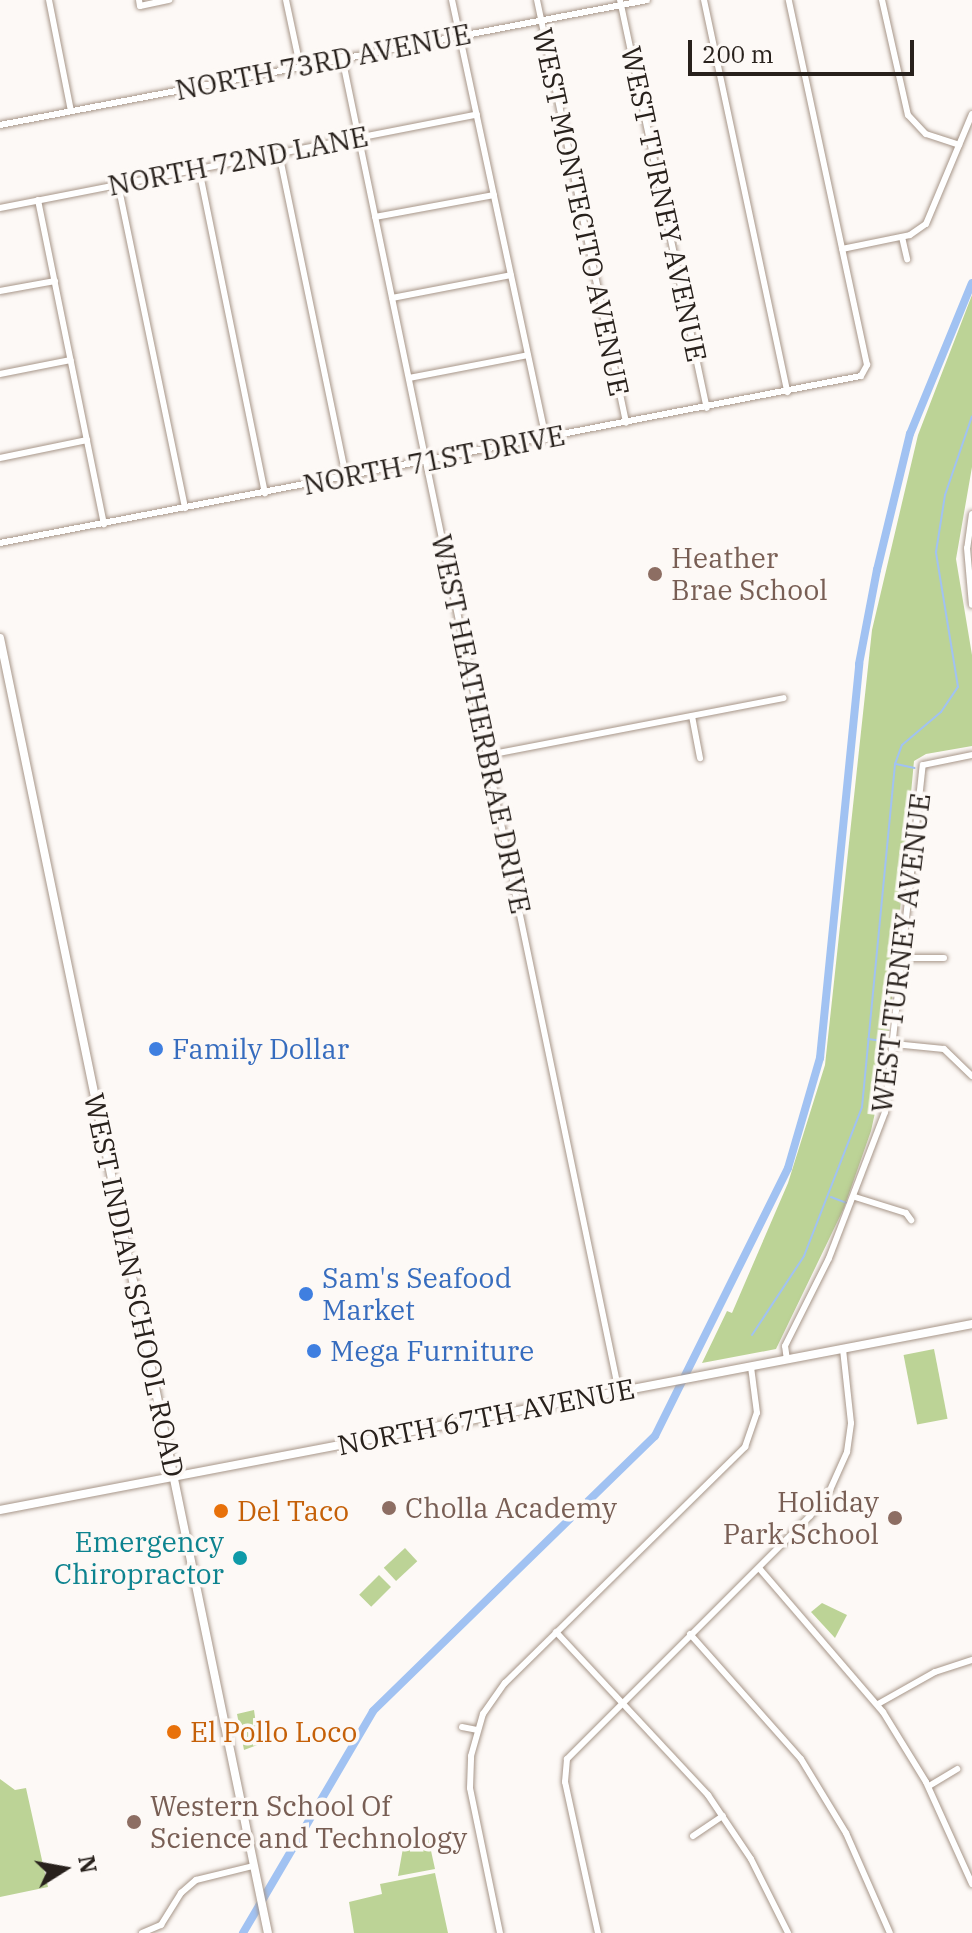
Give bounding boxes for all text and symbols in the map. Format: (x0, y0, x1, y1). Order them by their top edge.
street label: NORTH 73RD AVENUE (172, 17, 474, 107)
scale bar (692, 24, 918, 74)
street label: WEST MONTECITO AVENUE (526, 25, 636, 399)
text: 200 m (702, 38, 774, 70)
street label: WEST TURNEY AVENUE (614, 43, 714, 365)
street label: NORTH 72ND LANE (105, 119, 371, 203)
street label: NORTH 71ST DRIVE (300, 418, 568, 502)
street label: WEST HEATHERBRAE DRIVE (424, 531, 538, 917)
place label: Heather Brae School (671, 541, 828, 607)
marker: Heather Brae School (646, 565, 664, 583)
street label: WEST TURNEY AVENUE (865, 791, 937, 1115)
place label: Family Dollar (172, 1032, 349, 1066)
marker: Family Dollar (147, 1040, 165, 1058)
street label: WEST INDIAN SCHOOL ROAD (77, 1090, 191, 1480)
place label: Sam's Seafood Market (322, 1261, 512, 1327)
marker: Sam's Seafood Market (297, 1285, 315, 1303)
place label: Mega Furniture (330, 1334, 534, 1368)
marker: Mega Furniture (305, 1342, 323, 1360)
street label: NORTH 67TH AVENUE (335, 1372, 637, 1462)
place label: Holiday Park School (723, 1485, 879, 1551)
place label: Cholla Academy (405, 1491, 617, 1525)
place label: Del Taco (237, 1494, 349, 1528)
marker: Cholla Academy (380, 1499, 398, 1517)
marker: Del Taco (212, 1502, 230, 1520)
marker: Holiday Park School (886, 1509, 904, 1527)
place label: Emergency Chiropractor (54, 1525, 224, 1591)
marker: Emergency Chiropractor (231, 1549, 249, 1567)
place label: El Pollo Loco (190, 1715, 357, 1749)
marker: El Pollo Loco (165, 1723, 183, 1741)
place label: Western School Of Science and Technology (150, 1789, 467, 1855)
marker: Western School Of Science and Technology (125, 1813, 143, 1831)
north arrow (24, 1829, 104, 1909)
text: N (72, 1853, 104, 1876)

